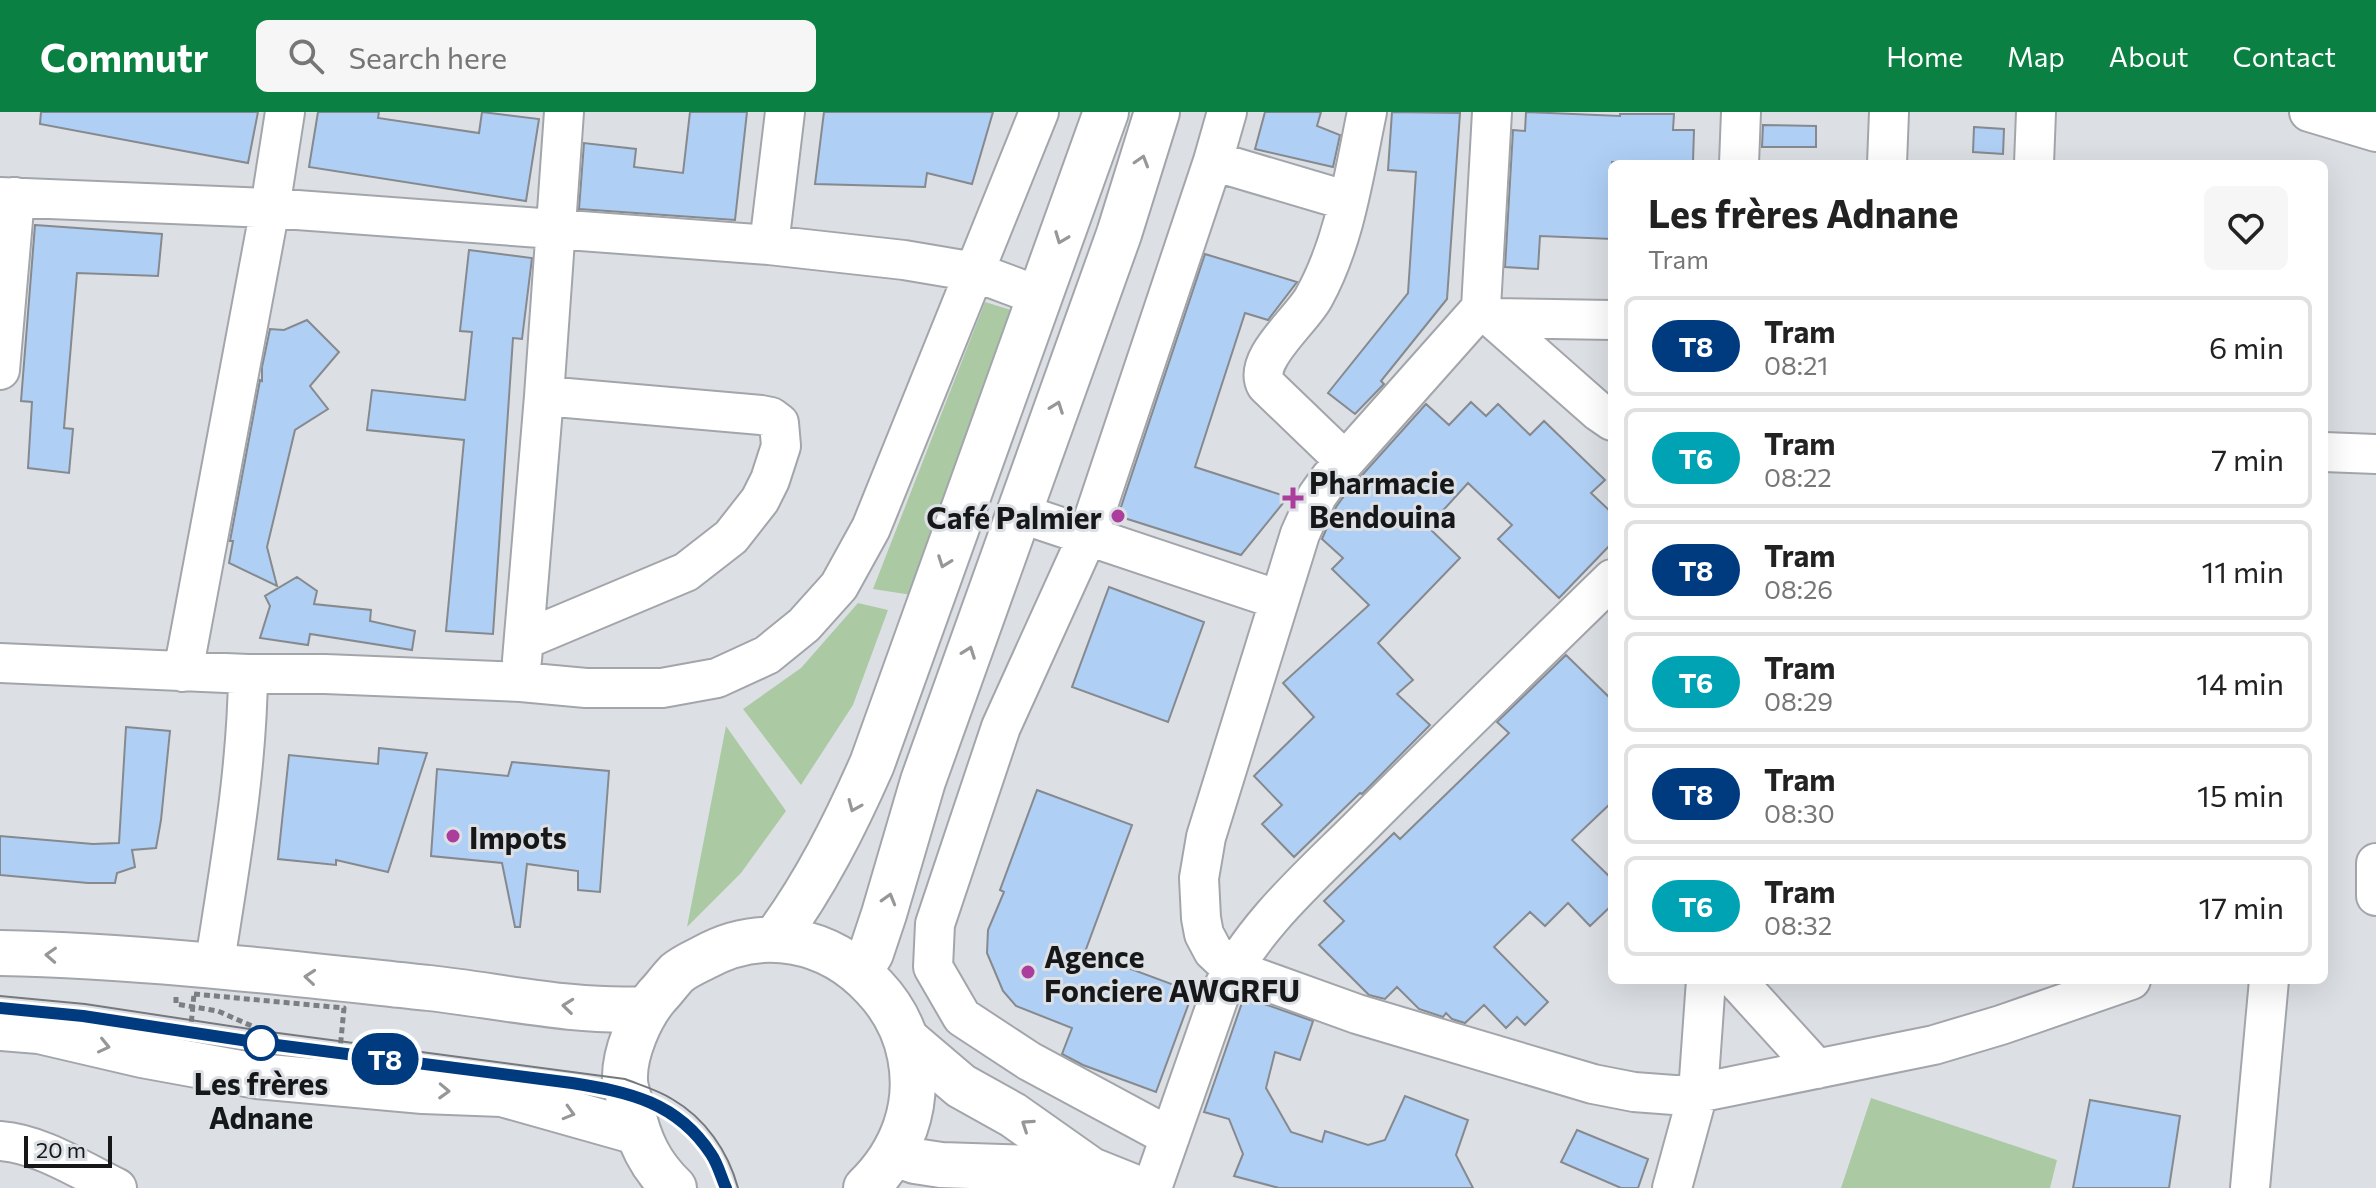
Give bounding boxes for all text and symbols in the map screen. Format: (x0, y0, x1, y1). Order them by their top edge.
search box (256, 20, 816, 92)
text: Commutr (40, 33, 208, 80)
icon: search (284, 34, 328, 78)
text: Search here (348, 38, 507, 75)
text: Home (1886, 39, 1963, 73)
text: Map (2007, 39, 2065, 73)
text: About (2109, 39, 2189, 73)
text: Contact (2233, 39, 2336, 73)
one-way arrow (1133, 155, 1149, 169)
button: heart (2204, 186, 2288, 270)
text: Les frères Adnane (1648, 189, 1958, 236)
one-way arrow (1054, 230, 1071, 244)
text: Tram (1648, 243, 1709, 274)
text: Tram (1764, 312, 1836, 349)
text: 6 min (2209, 328, 2284, 365)
text: T8 (1679, 329, 1713, 363)
text: 08:21 (1764, 349, 1828, 380)
one-way arrow (1048, 401, 1064, 415)
text: Tram (1764, 424, 1836, 461)
text: 7 min (2211, 440, 2284, 477)
text: T6 (1679, 441, 1713, 475)
text: 08:22 (1764, 461, 1832, 492)
place label: Pharmacie Bendouina (1309, 463, 1456, 534)
marker: Pharmacie Bendouina (1284, 489, 1302, 507)
place label: Café Palmier (926, 498, 1102, 535)
marker: Café Palmier (1109, 507, 1127, 525)
text: Tram (1764, 536, 1836, 573)
text: 11 min (2202, 552, 2284, 589)
text: T8 (1679, 553, 1713, 587)
one-way arrow (937, 554, 954, 568)
text: 08:26 (1764, 573, 1833, 604)
one-way arrow (960, 646, 976, 660)
text: Tram (1764, 648, 1836, 685)
text: 14 min (2196, 664, 2284, 701)
text: T6 (1679, 665, 1713, 699)
text: 08:29 (1764, 685, 1833, 716)
text: Tram (1764, 760, 1836, 797)
text: 15 min (2197, 776, 2284, 813)
text: T8 (1679, 777, 1713, 811)
one-way arrow (848, 797, 864, 812)
text: 08:30 (1764, 797, 1835, 828)
place label: Impots (469, 818, 567, 855)
marker: Impots (444, 827, 462, 845)
text: Tram (1764, 872, 1836, 909)
text: 17 min (2199, 888, 2284, 925)
text: T6 (1679, 889, 1713, 923)
one-way arrow (879, 893, 896, 906)
text: 08:32 (1764, 909, 1832, 940)
place label: Agence Fonciere AWGRFU (1044, 937, 1300, 1008)
one-way arrow (44, 947, 57, 964)
marker: Agence Fonciere AWGRFU (1019, 963, 1037, 981)
one-way arrow (303, 969, 316, 986)
one-way arrow (561, 997, 574, 1014)
marker: Les frères Adnane (244, 1026, 278, 1060)
line badge: T8 (349, 1033, 421, 1085)
one-way arrow (97, 1037, 110, 1054)
text: T8 (368, 1042, 402, 1076)
place label: Les frères Adnane (194, 1064, 328, 1135)
one-way arrow (439, 1083, 451, 1100)
one-way arrow (562, 1104, 576, 1120)
one-way arrow (1022, 1120, 1036, 1135)
scale bar (24, 1132, 112, 1168)
text: 20 m (36, 1136, 86, 1163)

